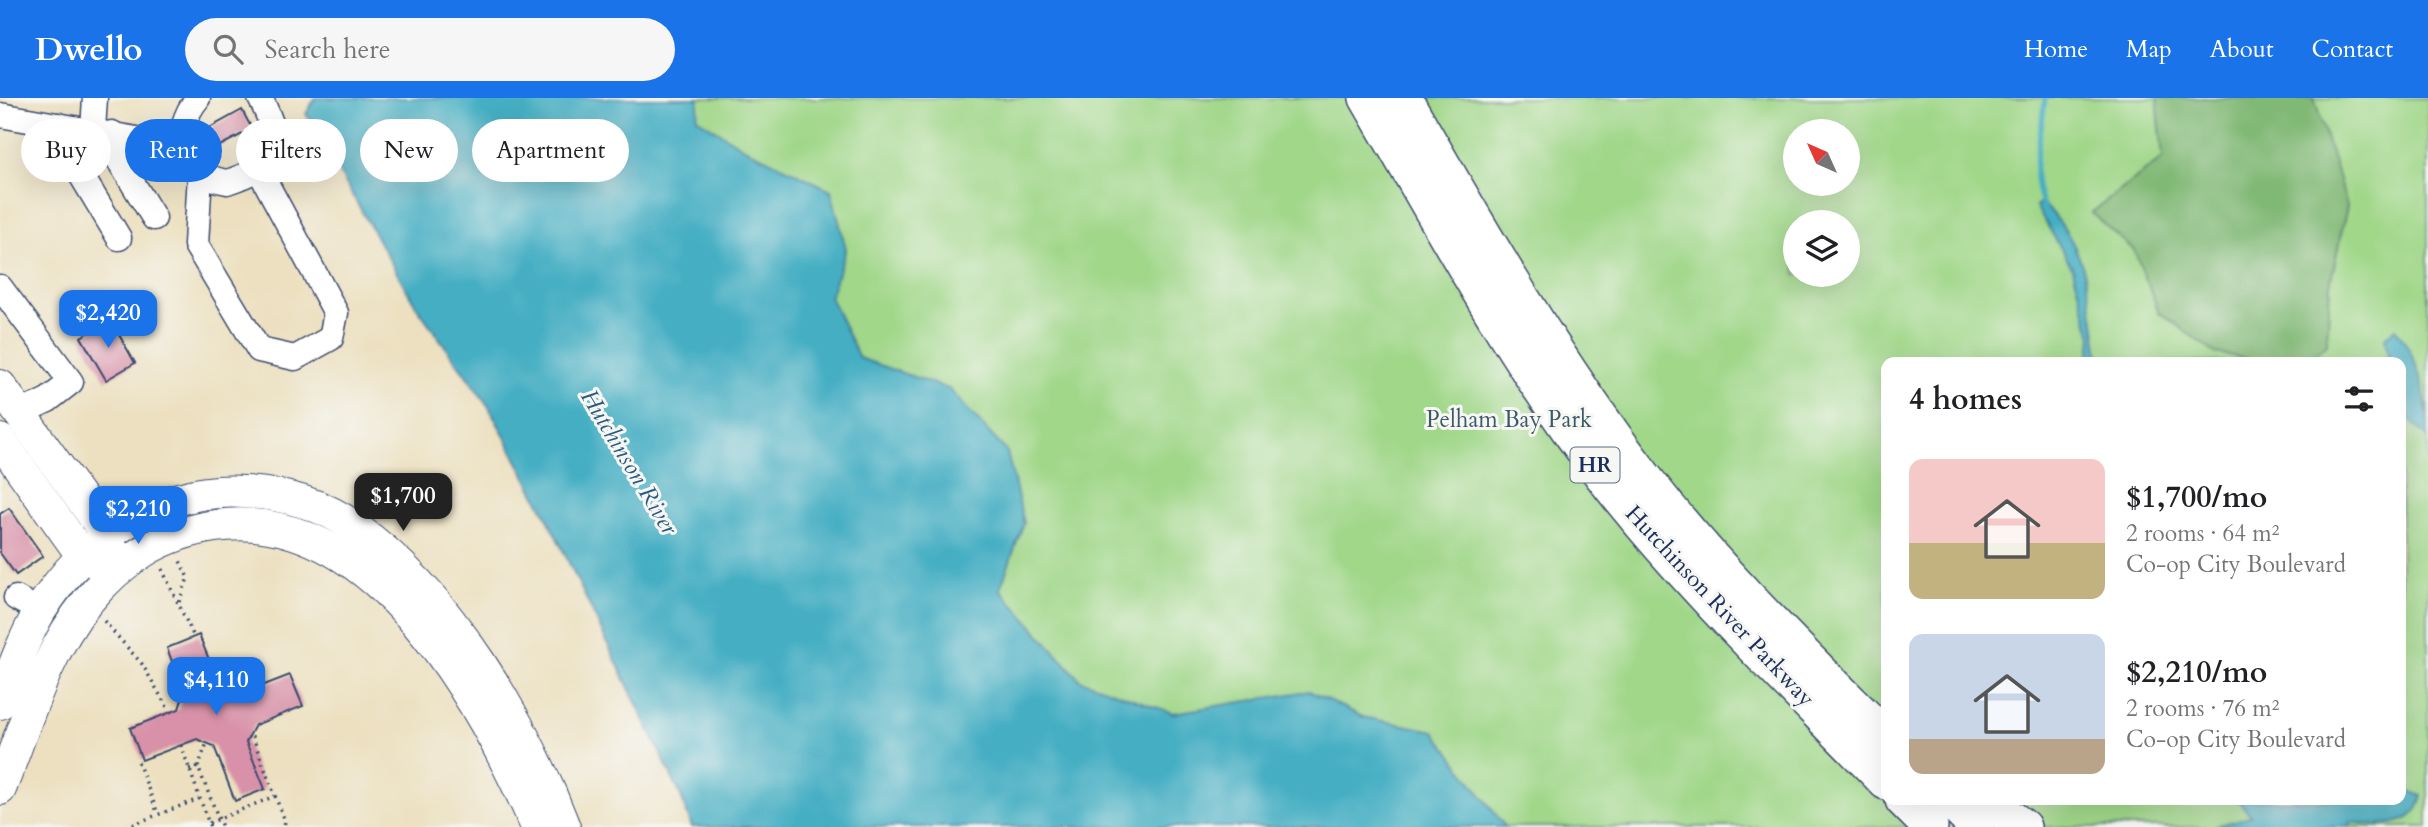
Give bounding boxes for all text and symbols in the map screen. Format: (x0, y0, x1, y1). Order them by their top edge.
search box (185, 18, 675, 81)
text: Dwello (35, 27, 143, 72)
icon: search (209, 30, 247, 68)
text: Search here (265, 32, 391, 67)
text: Home (2024, 33, 2088, 66)
text: Map (2126, 33, 2172, 66)
text: About (2210, 33, 2274, 66)
text: Contact (2312, 33, 2393, 66)
chip: Buy (21, 119, 111, 182)
chip: Rent (125, 119, 222, 182)
chip: Filters (236, 119, 346, 182)
chip: New (360, 119, 458, 182)
chip: Apartment (472, 119, 629, 182)
north arrow (1783, 119, 1860, 196)
map controls (1783, 119, 1860, 287)
button: layers (1783, 210, 1860, 287)
pin: $2,420 (51, 290, 165, 350)
text: $2,420 (75, 297, 141, 328)
text: 4 homes (1909, 379, 2022, 420)
icon: filters (2340, 380, 2378, 418)
water label: Hutchinson River (573, 383, 686, 542)
park label: Pelham Bay Park (1426, 404, 1593, 435)
road number: HR (1570, 448, 1620, 482)
pin: $1,700 (346, 474, 460, 533)
text: $1,700/mo (2126, 477, 2267, 518)
text: $1,700 (370, 480, 436, 511)
pin: $2,210 (81, 486, 195, 546)
icon: home (1965, 487, 2049, 571)
text: $2,210 (105, 493, 171, 524)
street label: Hutchinson River Parkway (1618, 499, 1822, 713)
text: 2 rooms · 64 m² (2126, 518, 2279, 549)
text: Co-op City Boulevard (2126, 549, 2346, 580)
text: $2,210/mo (2126, 652, 2267, 693)
pin: $4,110 (159, 658, 273, 717)
icon: home (1965, 662, 2049, 746)
text: $4,110 (183, 664, 249, 695)
text: 2 rooms · 76 m² (2126, 693, 2279, 724)
text: Co-op City Boulevard (2126, 724, 2346, 755)

